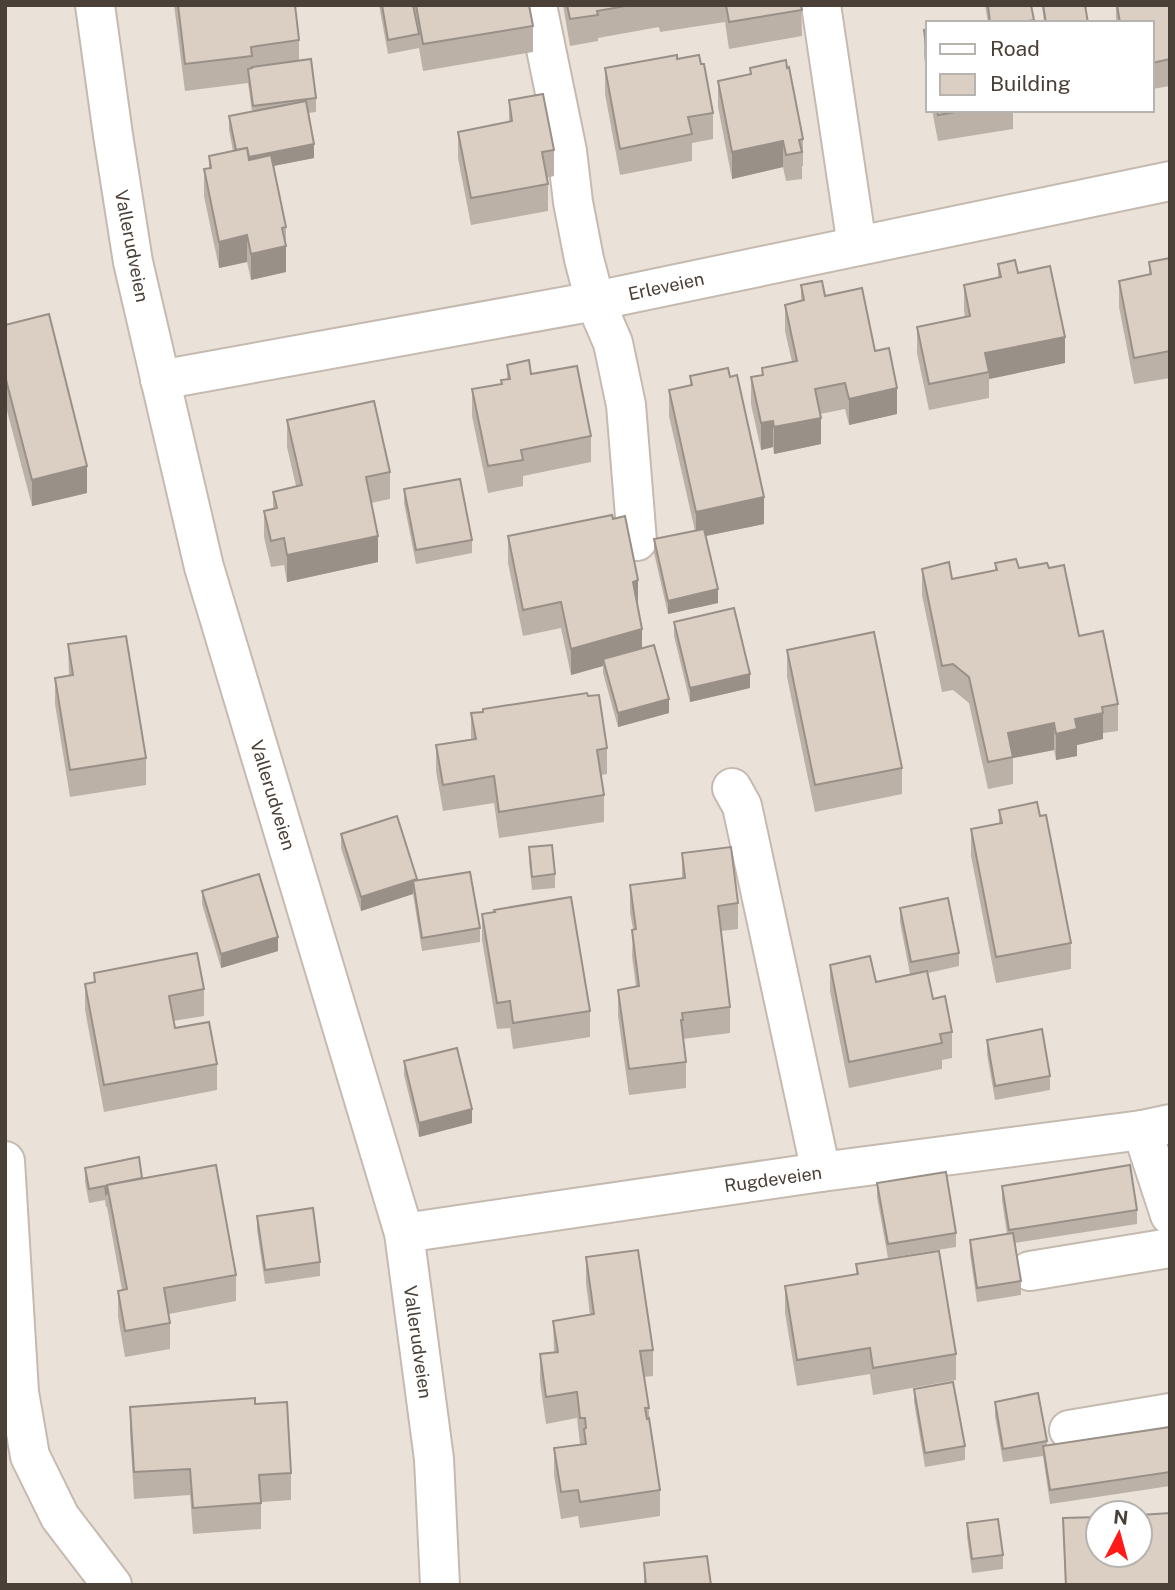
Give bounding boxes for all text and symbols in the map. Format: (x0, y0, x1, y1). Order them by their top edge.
legend (926, 21, 1154, 112)
text: Road (990, 36, 1040, 61)
text: Building (990, 71, 1071, 96)
street label: Vallerudveien (111, 188, 153, 304)
street label: Erleveien (626, 268, 706, 304)
street label: Vallerudveien (246, 737, 300, 853)
street label: Rugdeveien (723, 1162, 823, 1196)
street label: Vallerudveien (400, 1284, 436, 1400)
north arrow (1084, 1499, 1154, 1569)
text: N (1112, 1505, 1129, 1529)

